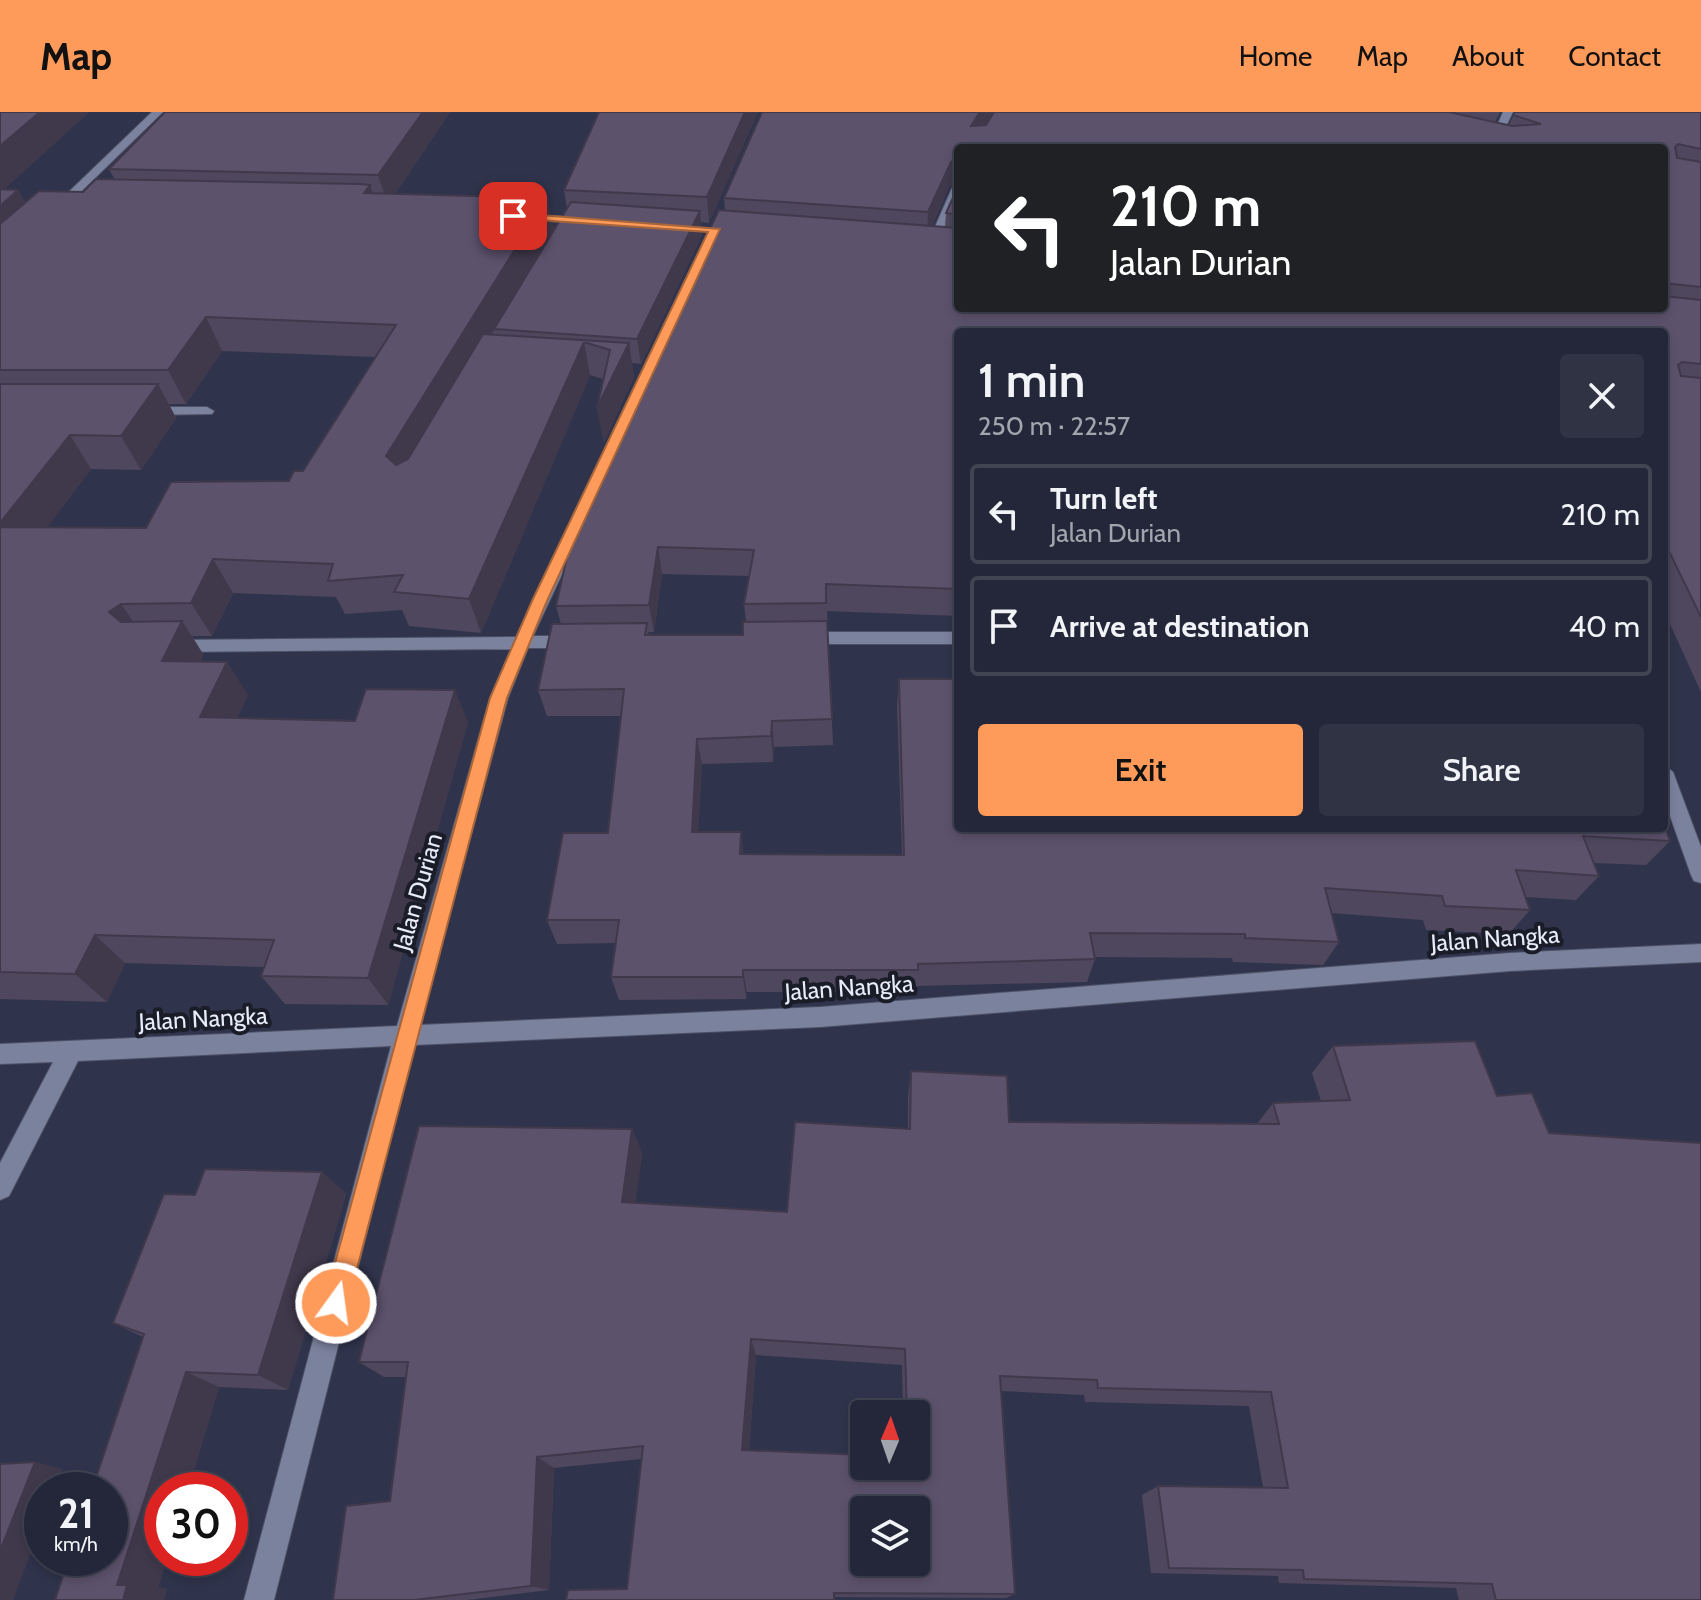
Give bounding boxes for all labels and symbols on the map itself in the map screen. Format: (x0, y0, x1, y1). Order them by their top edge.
pin (479, 182, 547, 250)
street label: Jalan Durian (387, 830, 448, 955)
street label: Jalan Nangka (1429, 920, 1561, 958)
street label: Jalan Nangka (783, 969, 915, 1007)
street label: Jalan Nangka (137, 1001, 269, 1036)
position arrow (294, 1261, 378, 1345)
north arrow (850, 1400, 930, 1480)
speed limit sign: 30 (144, 1472, 248, 1576)

